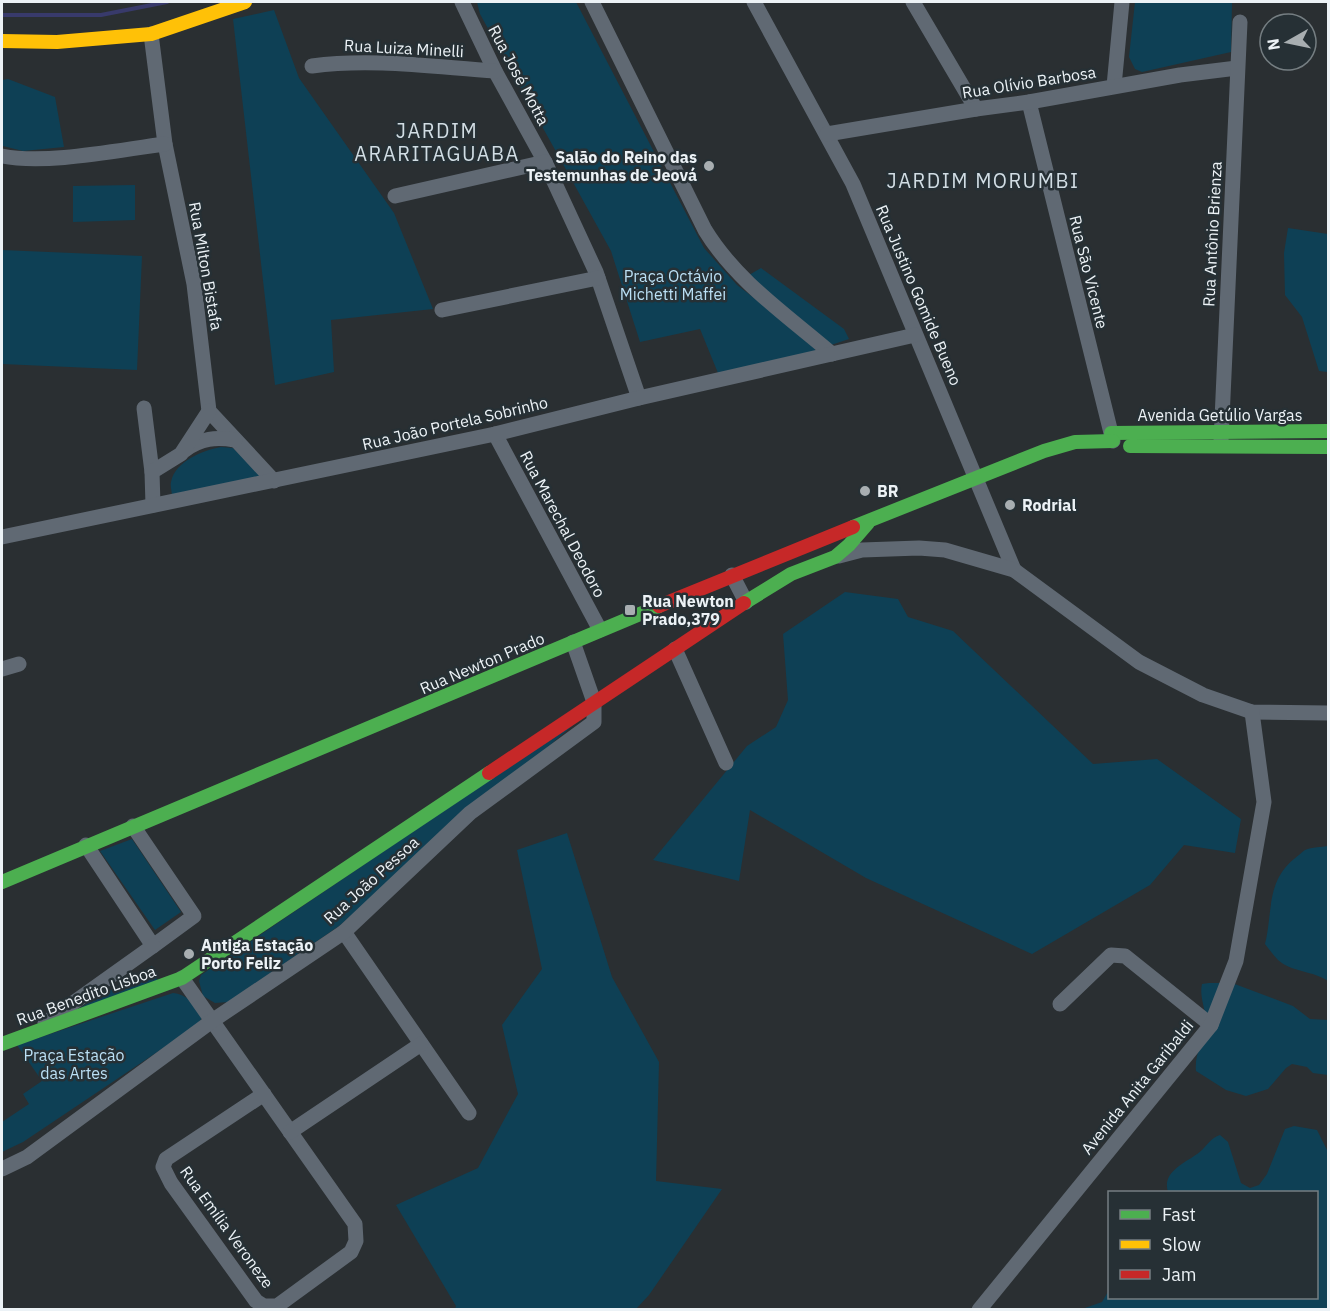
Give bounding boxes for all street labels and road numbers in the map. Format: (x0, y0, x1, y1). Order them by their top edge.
street label: Rua José Motta (484, 21, 554, 129)
street label: Rua Luiza Minelli (344, 35, 464, 61)
street label: Rua Olívio Barbosa (961, 61, 1098, 102)
street label: Rua Antônio Brienza (1198, 160, 1226, 307)
street label: Rua Milton Bistafa (185, 200, 227, 332)
street label: Rua Justino Gomide Bueno (872, 202, 966, 388)
street label: Rua São Vicente (1065, 213, 1113, 331)
street label: Rua João Portela Sobrinho (360, 392, 550, 454)
street label: Avenida Getúlio Vargas (1138, 405, 1302, 425)
street label: Rua Marechal Deodoro (516, 447, 610, 601)
street label: Rua Newton Prado (417, 628, 547, 698)
street label: Rua João Pessoa (319, 832, 423, 928)
street label: Rua Benedito Lisboa (14, 960, 159, 1030)
street label: Avenida Anita Garibaldi (1077, 1016, 1197, 1158)
street label: Rua Emília Veroneze (176, 1162, 278, 1292)

